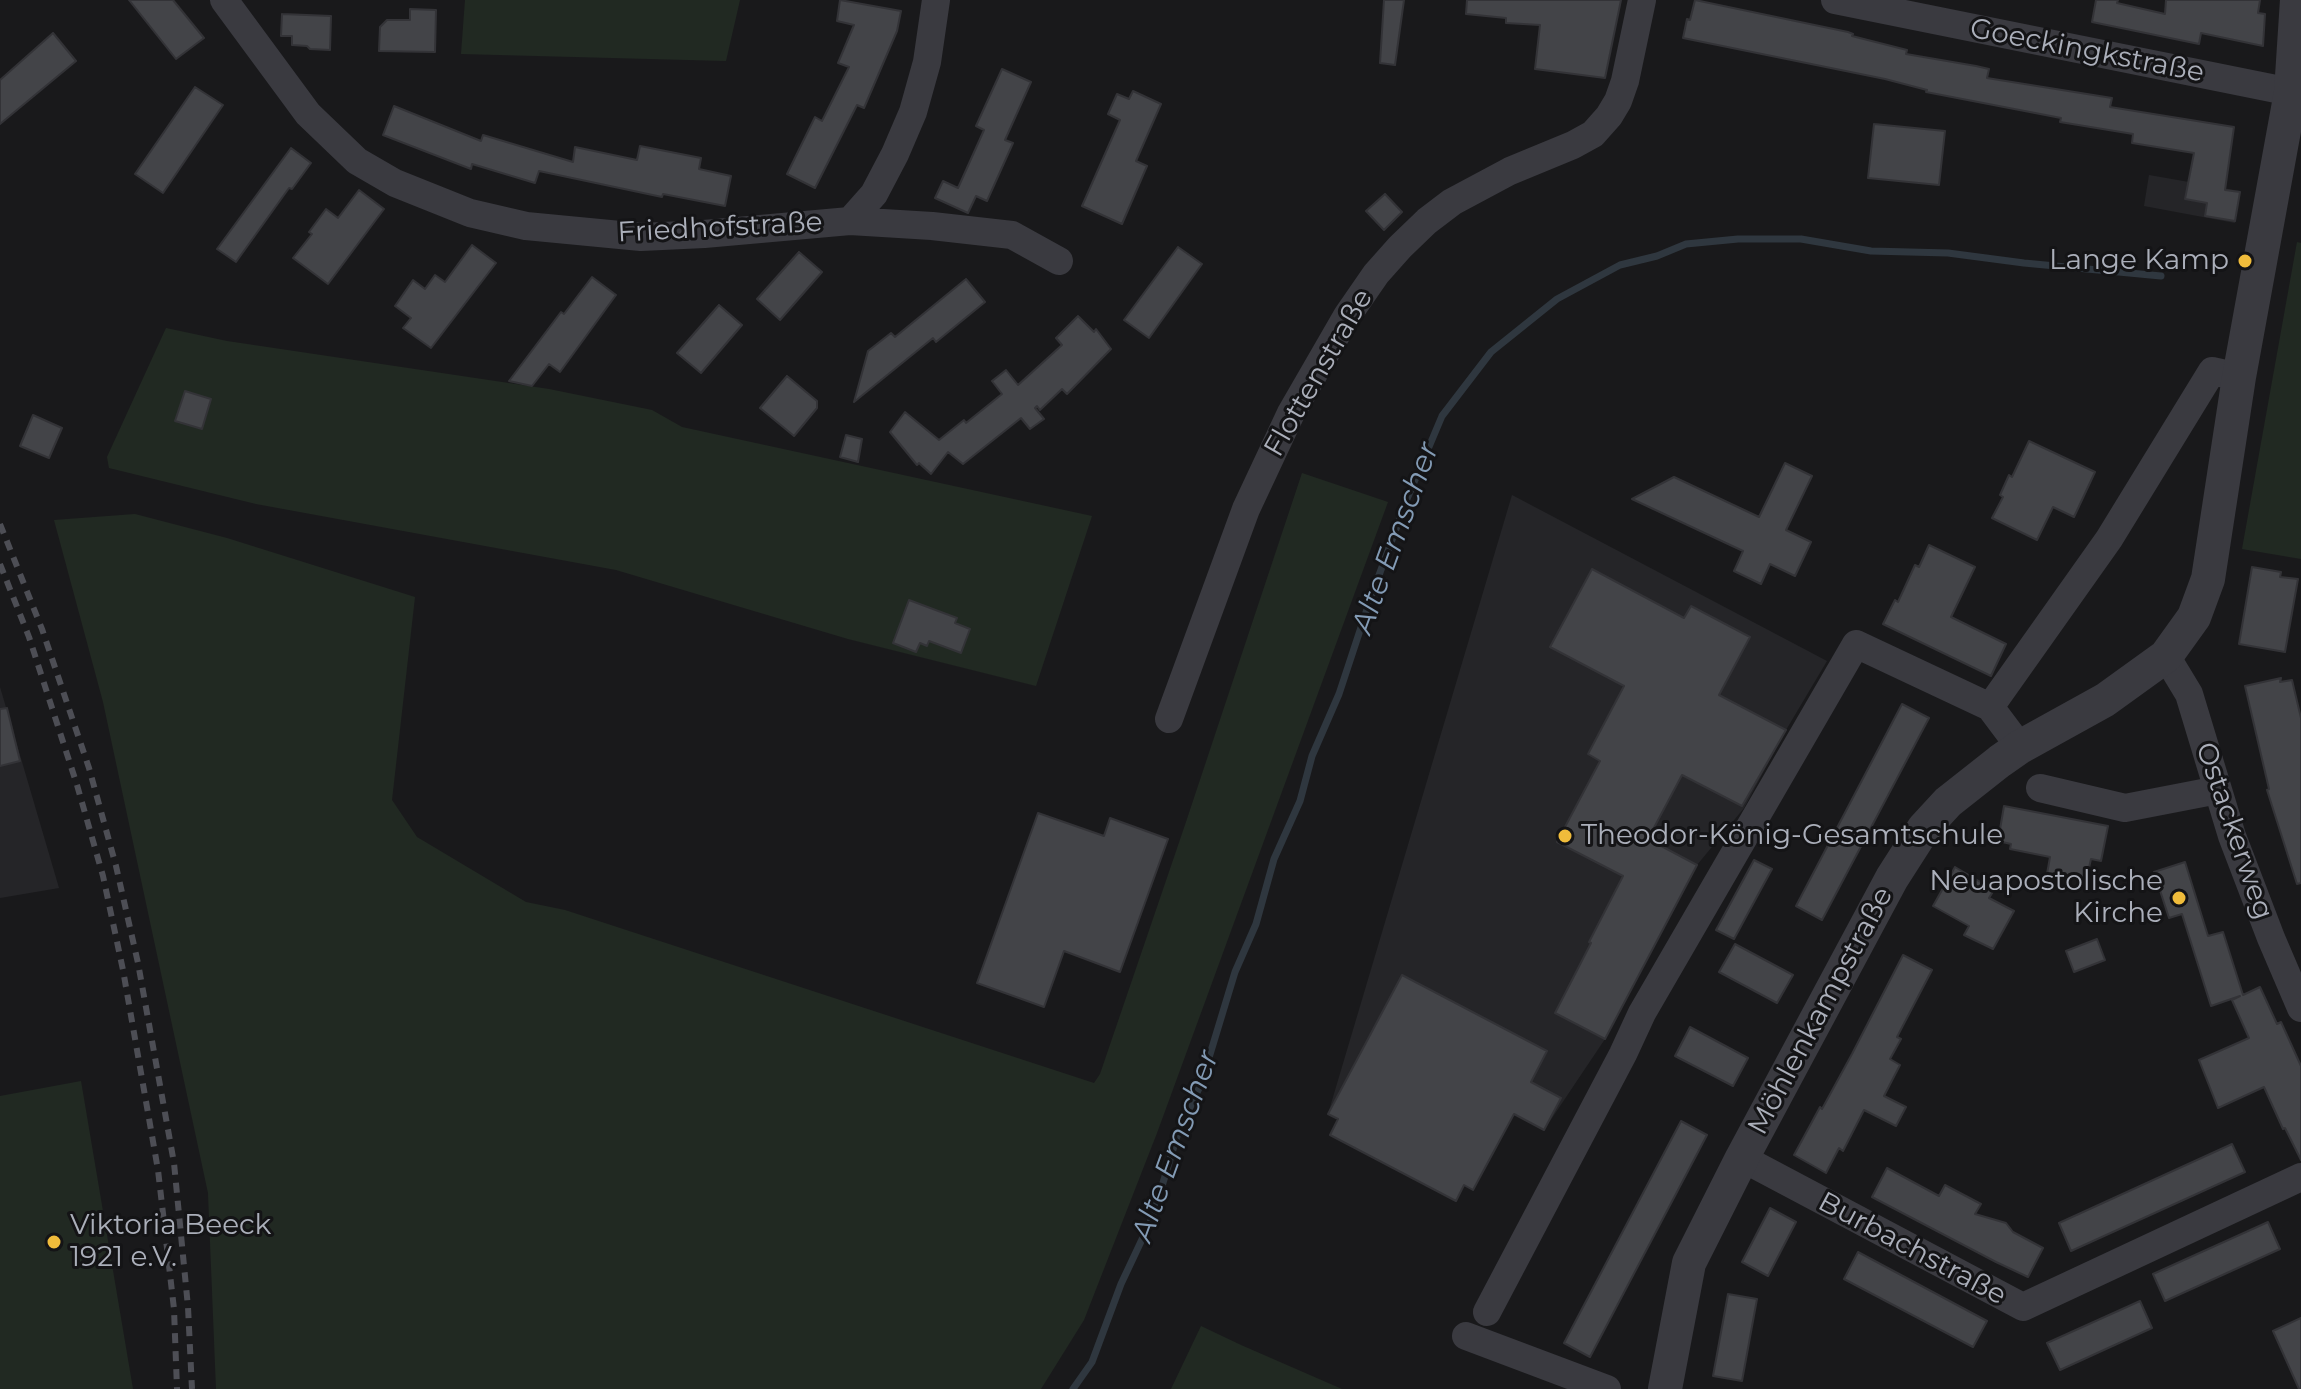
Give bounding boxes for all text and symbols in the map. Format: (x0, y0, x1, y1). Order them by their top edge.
street label: Goeckingkstraße (1967, 12, 2207, 90)
street label: Friedhofstraße (617, 206, 823, 250)
place label: Lange Kamp (2049, 244, 2229, 278)
marker: Lange Kamp (2236, 252, 2254, 270)
street label: Flottenstraße (1258, 283, 1380, 463)
water label: Alte Emscher (1345, 437, 1447, 639)
street label: Ostackerweg (2188, 738, 2280, 924)
place label: Theodor-König-Gesamtschule (1581, 819, 2003, 853)
marker: Theodor-König-Gesamtschule (1556, 827, 1574, 845)
place label: Neuapostolische Kirche (1929, 865, 2163, 931)
street label: Möhlenkampstraße (1741, 881, 1901, 1141)
marker: Neuapostolische Kirche (2170, 889, 2188, 907)
water label: Alte Emscher (1125, 1045, 1227, 1247)
street label: Burbachstraße (1812, 1185, 2012, 1313)
place label: Viktoria Beeck 1921 e.V. (70, 1209, 271, 1275)
marker: Viktoria Beeck 1921 e.V. (45, 1233, 63, 1251)

